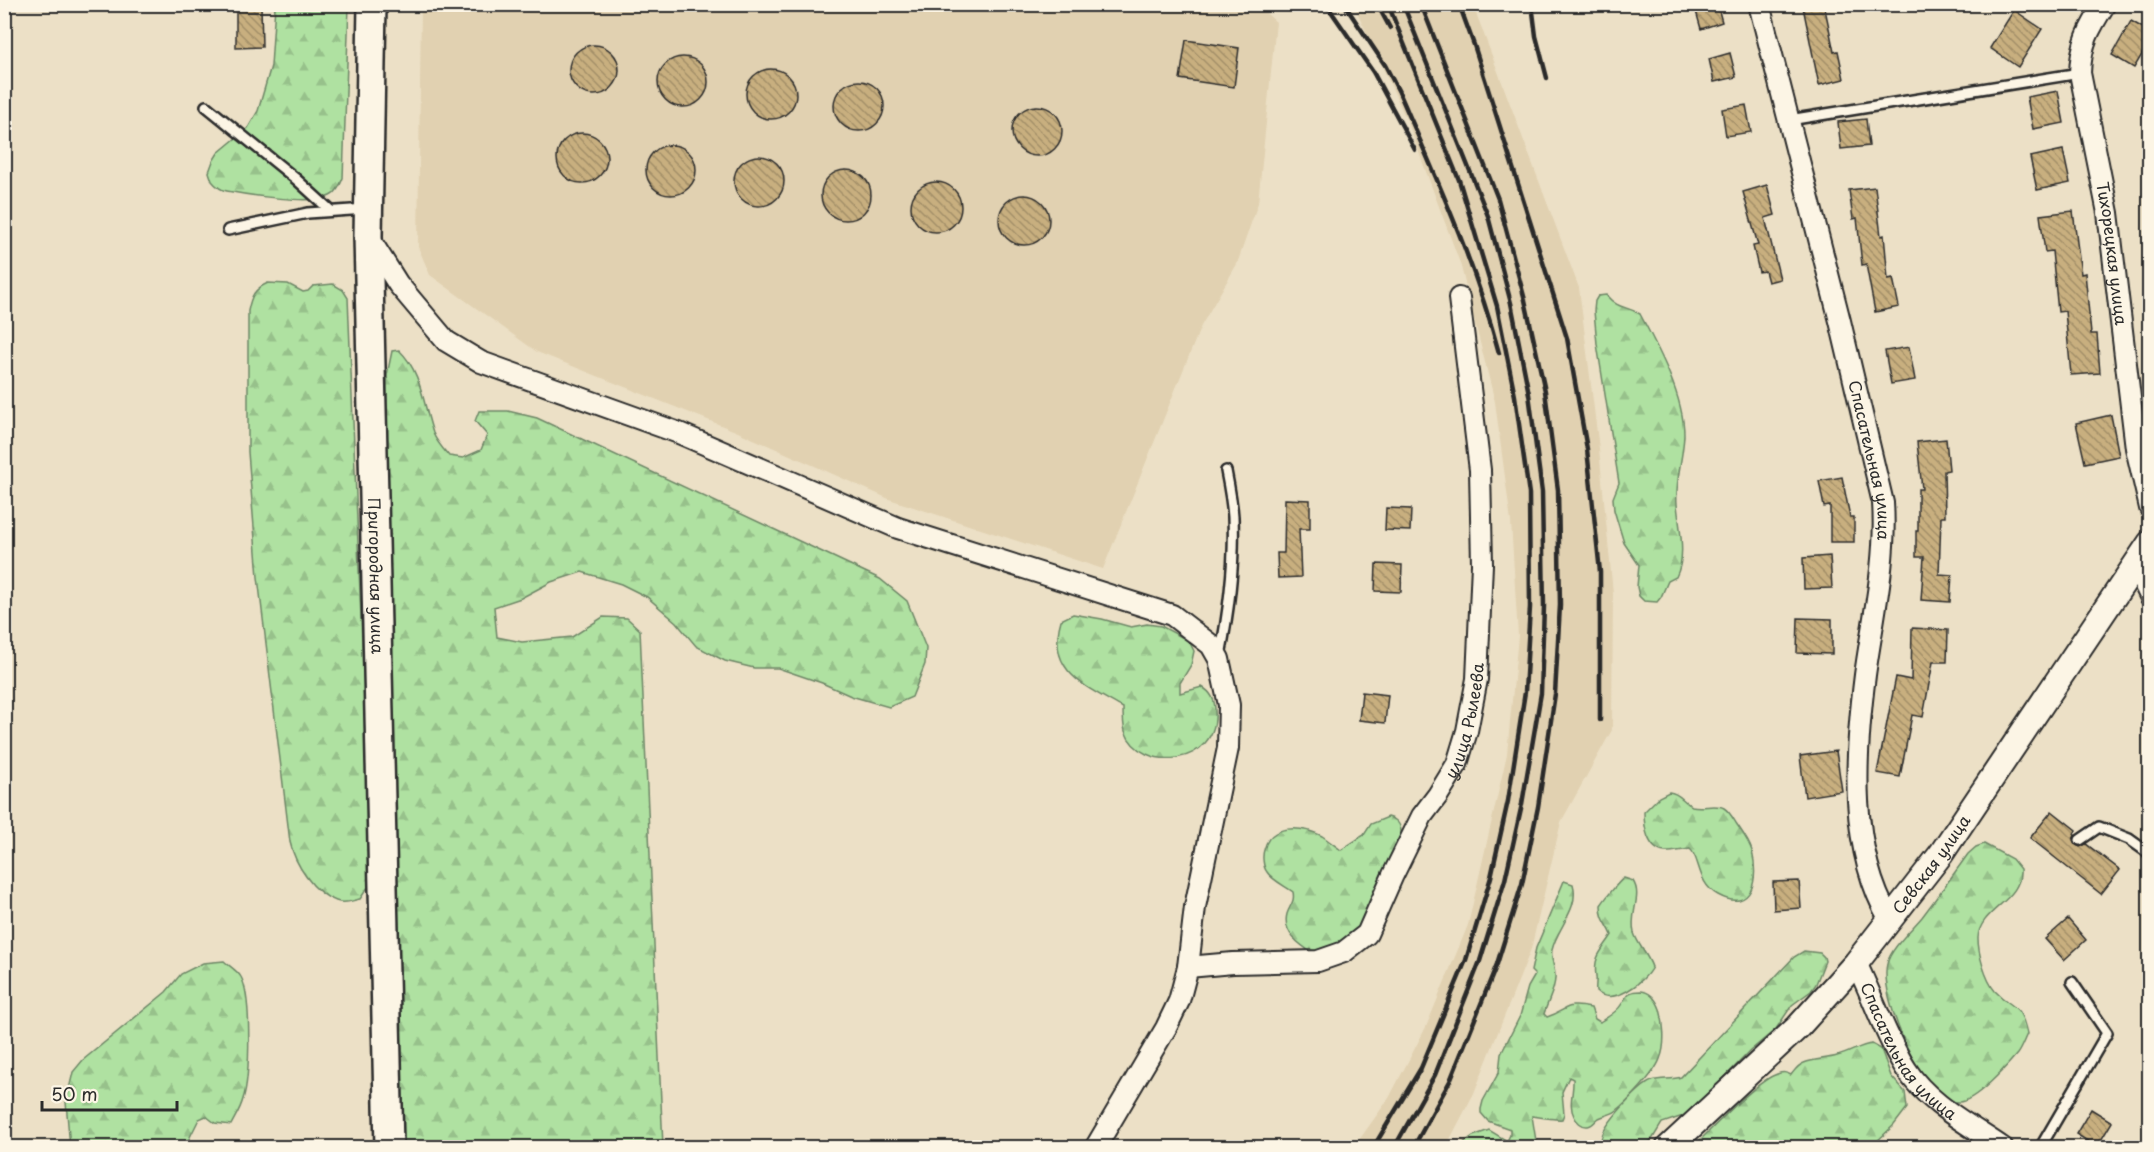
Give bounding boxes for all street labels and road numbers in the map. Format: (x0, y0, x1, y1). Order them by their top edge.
street label: Тихорецкая улица (2091, 180, 2134, 326)
street label: Спасательная улица (1843, 378, 1897, 541)
street label: Пригородная улица (363, 497, 391, 654)
street label: улица Рылеева (1438, 663, 1489, 783)
street label: Севская улица (1886, 809, 1975, 919)
street label: Спасательная улица (1855, 978, 1962, 1125)

